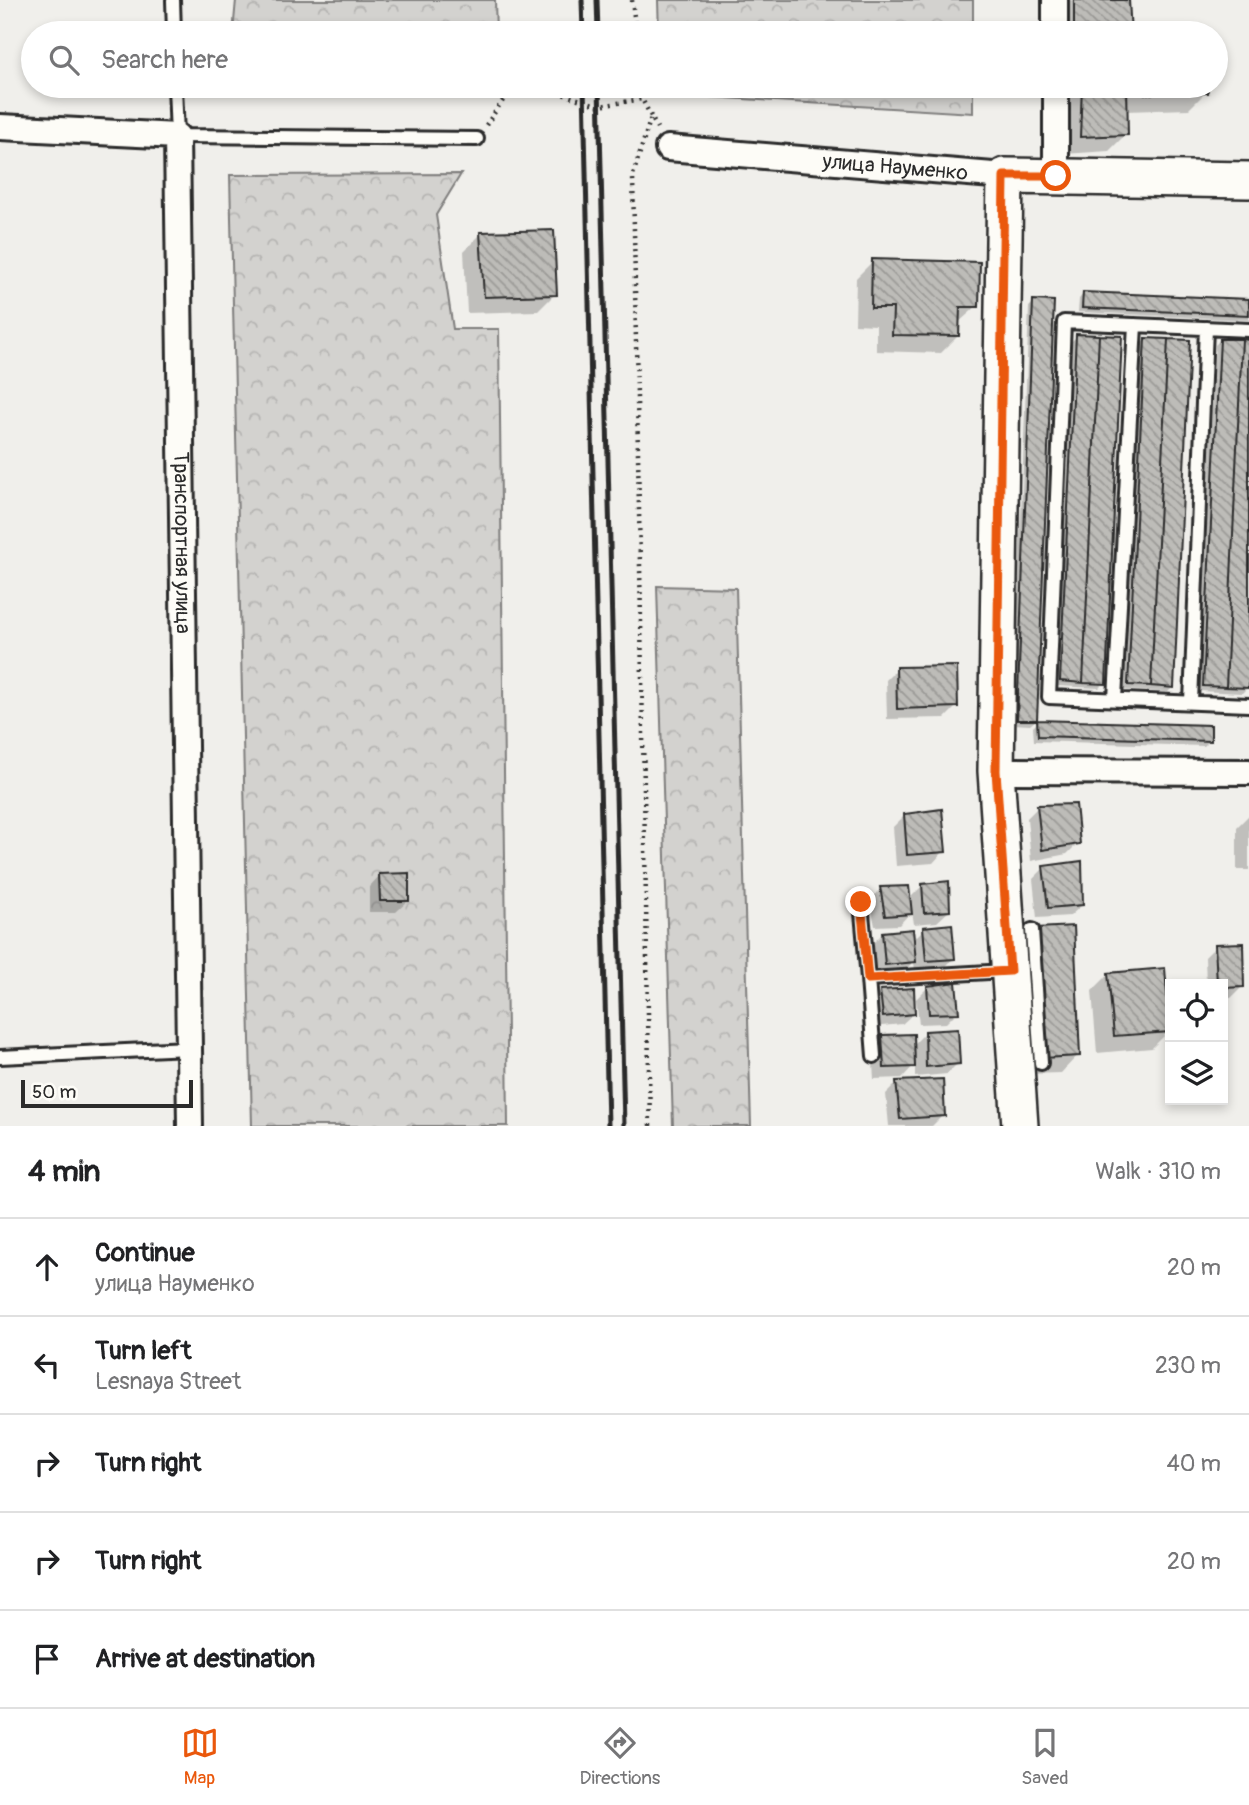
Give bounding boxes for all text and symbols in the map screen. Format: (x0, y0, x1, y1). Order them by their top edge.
search box (21, 21, 1228, 98)
icon: search (45, 41, 83, 79)
text: Search here (101, 44, 228, 76)
street label: улица Науменко (820, 147, 969, 186)
route start (1040, 160, 1071, 191)
street label: Транспортная улица (168, 452, 197, 634)
route end (845, 886, 876, 917)
map controls (1165, 979, 1228, 1105)
button: locate (1165, 979, 1228, 1042)
button: layers (1165, 1042, 1228, 1105)
scale bar (21, 1077, 192, 1109)
text: 50 m (32, 1080, 76, 1104)
text: 4 min (28, 1153, 101, 1190)
text: Walk · 310 m (1095, 1157, 1221, 1186)
text: Continue (95, 1237, 195, 1269)
icon: ahead (28, 1248, 66, 1286)
text: 20 m (1167, 1253, 1221, 1282)
text: улица Науменко (95, 1269, 255, 1298)
text: Turn left (95, 1335, 191, 1367)
icon: left (28, 1346, 66, 1384)
text: 230 m (1155, 1351, 1221, 1380)
text: Lesnaya Street (95, 1367, 241, 1396)
icon: right (28, 1444, 66, 1482)
text: Turn right (95, 1447, 201, 1479)
text: 40 m (1167, 1449, 1221, 1478)
icon: right (28, 1542, 66, 1580)
text: Turn right (95, 1545, 201, 1577)
text: 20 m (1167, 1547, 1221, 1576)
icon: arrive (28, 1640, 66, 1678)
text: Arrive at destination (95, 1643, 315, 1675)
tab: Map (181, 1724, 219, 1790)
tab: Directions (580, 1724, 660, 1790)
tab: Saved (1021, 1724, 1068, 1790)

